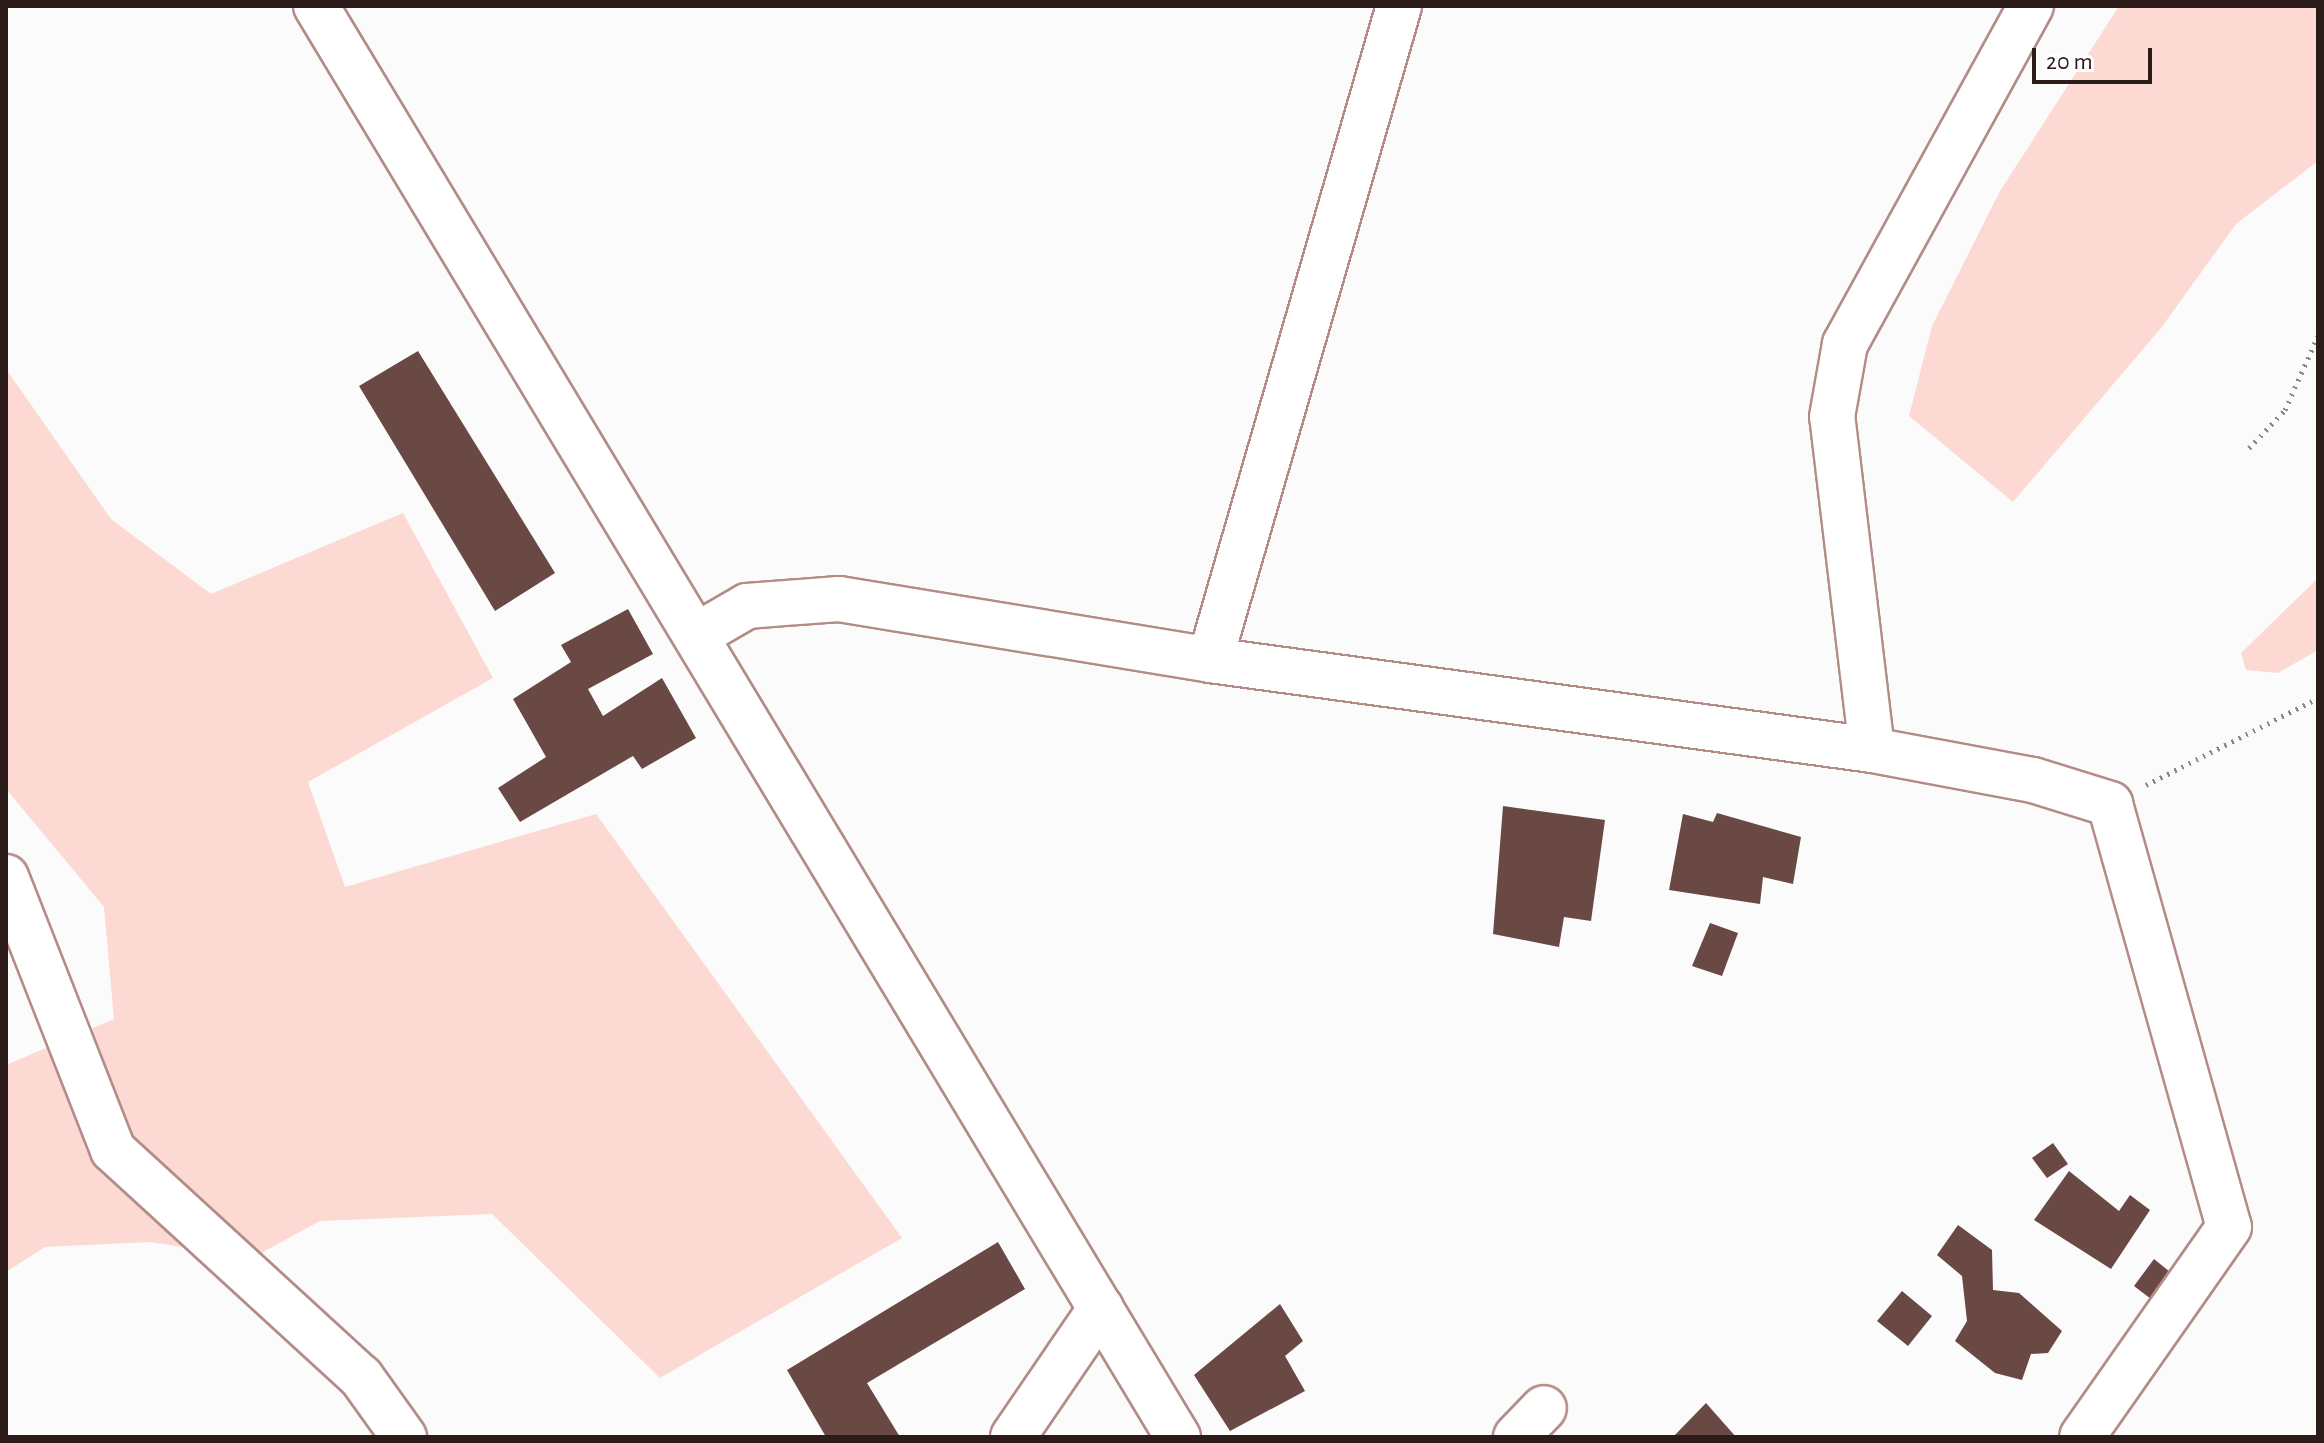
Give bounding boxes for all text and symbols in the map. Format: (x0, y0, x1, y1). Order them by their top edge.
scale bar (2036, 32, 2156, 82)
text: 20 m (2046, 50, 2093, 74)

